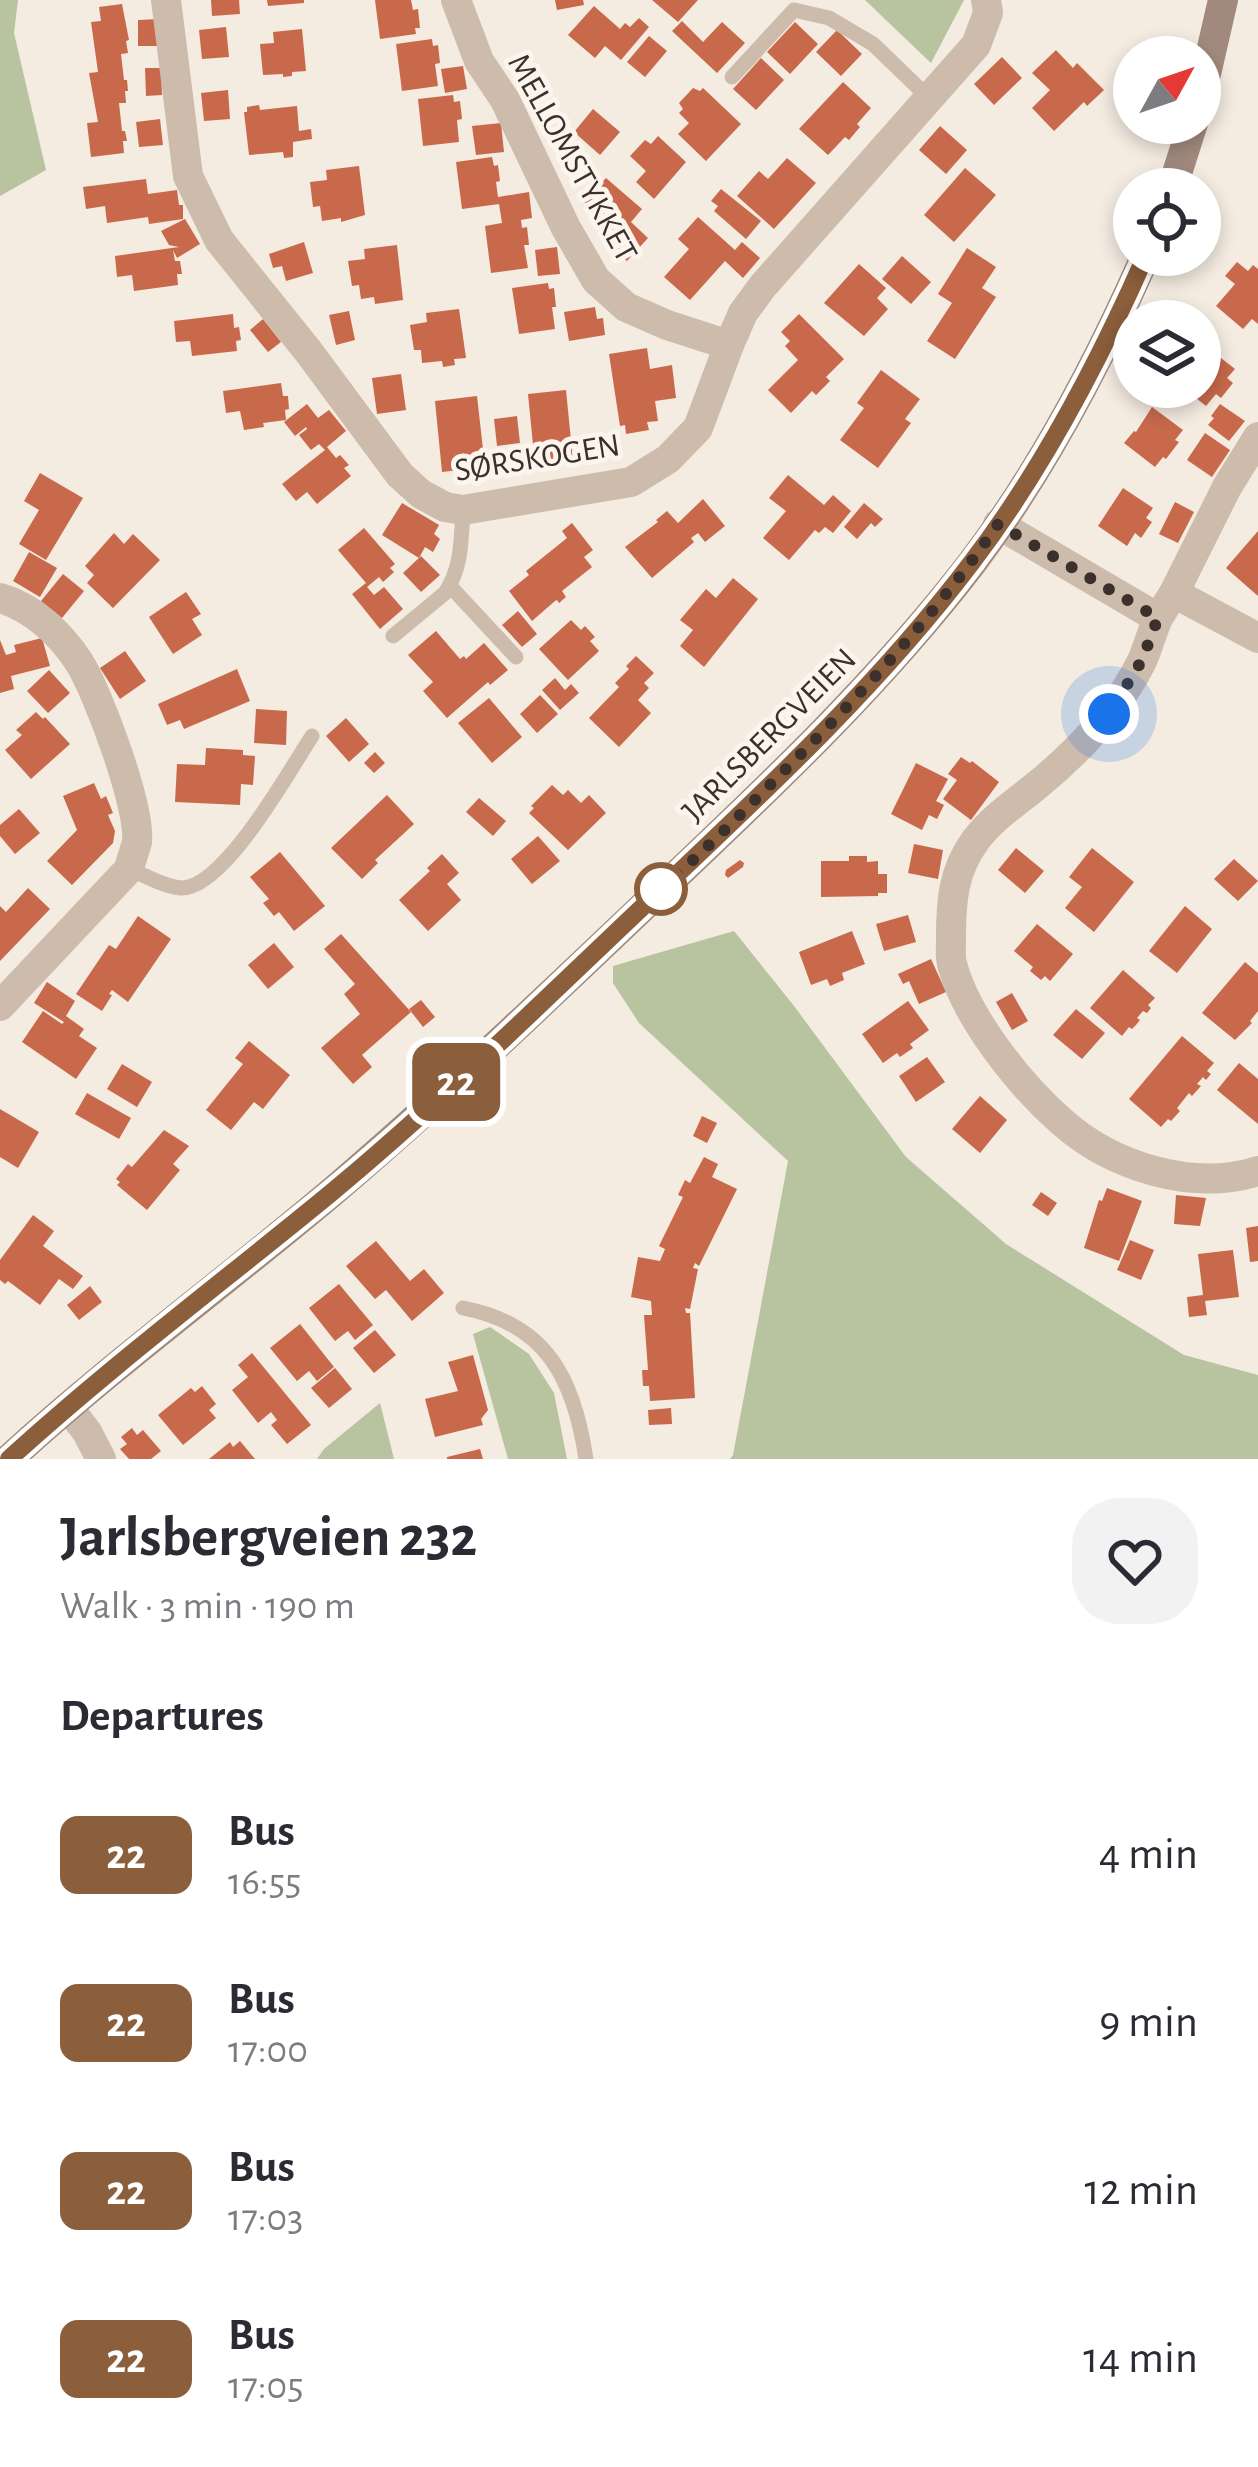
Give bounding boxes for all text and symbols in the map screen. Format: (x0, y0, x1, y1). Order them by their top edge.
north arrow (1113, 36, 1221, 144)
map controls (1113, 36, 1221, 408)
street label: MELLOMSTYKKET (501, 49, 642, 268)
button: locate (1113, 168, 1221, 276)
button: layers (1113, 300, 1221, 408)
street label: SØRSKOGEN (452, 429, 622, 488)
street label: JARLSBERGVEIEN (677, 643, 863, 829)
your location (1079, 684, 1139, 744)
unlabelled marker (636, 864, 686, 914)
line badge: 22 (402, 1043, 510, 1121)
text: 22 (436, 1061, 476, 1103)
button: heart (1072, 1498, 1198, 1624)
text: Jarlsbergveien 232 (60, 1509, 477, 1566)
text: Walk · 3 min · 190 m (60, 1587, 355, 1626)
text: Departures (60, 1694, 264, 1739)
text: Bus (228, 1809, 295, 1854)
text: 4 min (1099, 1832, 1198, 1877)
text: 22 (106, 1834, 146, 1876)
text: 16:55 (228, 1863, 301, 1902)
text: Bus (228, 1977, 295, 2022)
text: 9 min (1099, 2000, 1198, 2045)
text: 22 (106, 2002, 146, 2044)
text: 17:00 (228, 2031, 308, 2070)
text: Bus (228, 2145, 295, 2190)
text: 12 min (1085, 2168, 1198, 2213)
text: 22 (106, 2170, 146, 2212)
text: 17:03 (228, 2199, 303, 2238)
text: Bus (228, 2313, 295, 2358)
text: 14 min (1083, 2336, 1198, 2381)
text: 22 (106, 2338, 146, 2380)
text: 17:05 (228, 2367, 304, 2406)

